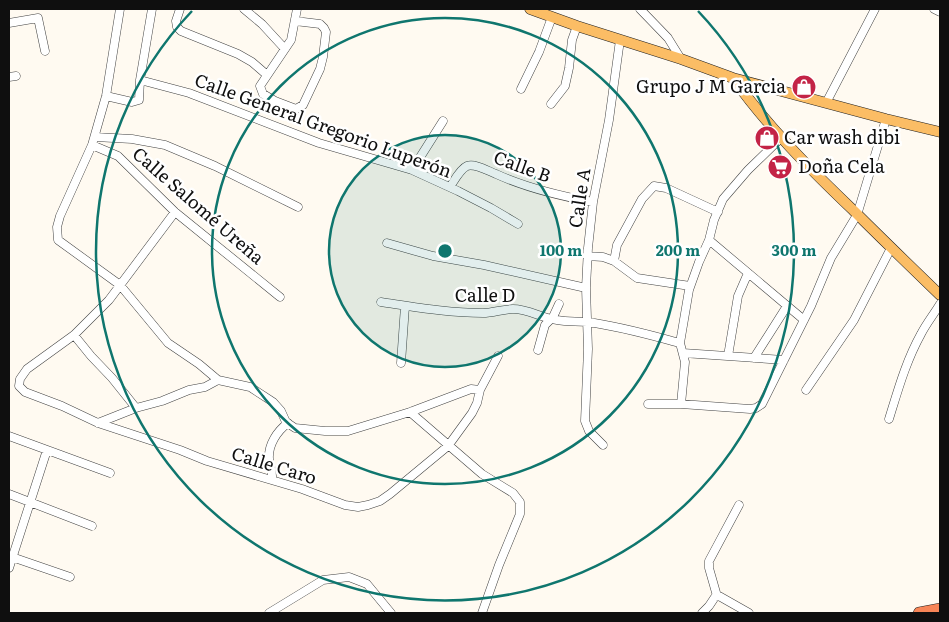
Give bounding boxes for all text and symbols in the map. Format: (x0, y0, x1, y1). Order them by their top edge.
street label: Calle General Gregorio Luperón (191, 65, 456, 184)
place label: Grupo J M Garcia (636, 72, 786, 99)
shop icon: Grupo J M Garcia (791, 74, 817, 100)
place label: Car wash dibi (784, 123, 900, 150)
shop icon: Car wash dibi (754, 125, 780, 151)
street label: Calle Salomé Ureña (127, 140, 271, 270)
street label: Calle B (490, 143, 555, 188)
place label: Doña Cela (798, 152, 885, 179)
supermarket icon: Doña Cela (767, 154, 793, 180)
street label: Calle A (560, 166, 597, 230)
text: 100 m (540, 238, 582, 261)
text: 200 m (656, 238, 700, 261)
text: 300 m (772, 238, 816, 261)
centre of rings (436, 242, 454, 260)
street label: Calle D (455, 281, 515, 308)
street label: Calle Caro (229, 439, 320, 490)

